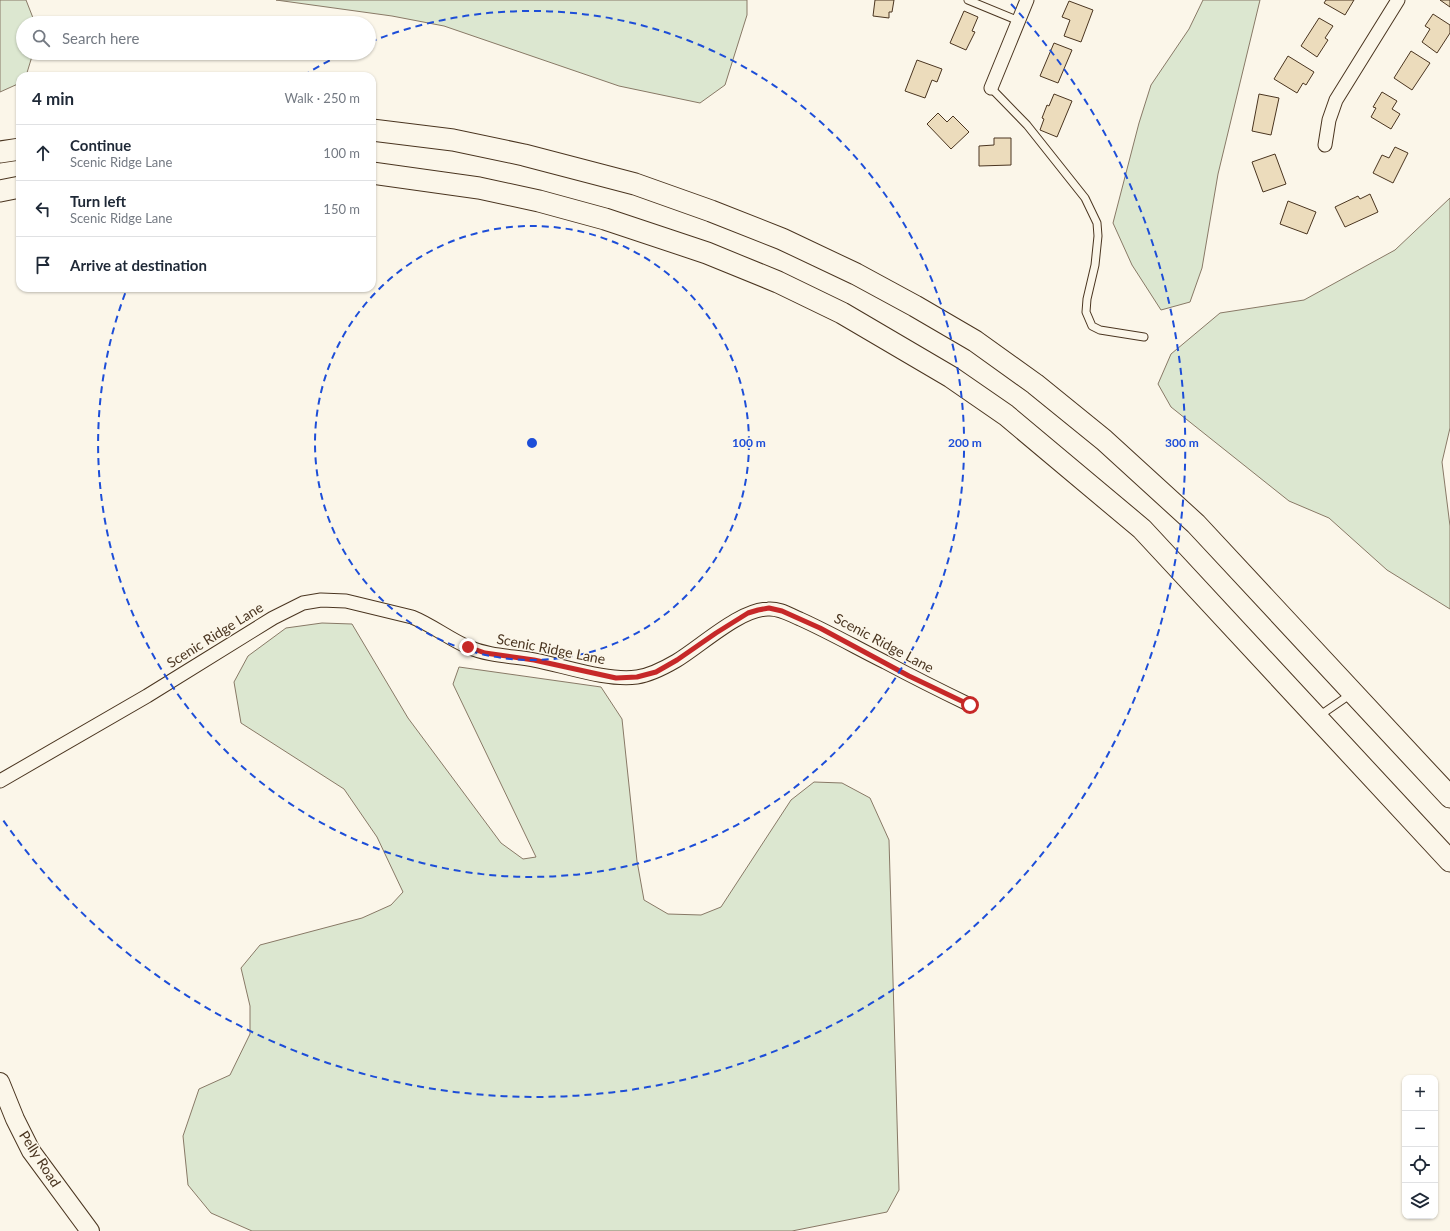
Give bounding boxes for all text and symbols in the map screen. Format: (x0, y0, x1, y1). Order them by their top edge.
search box (16, 16, 376, 60)
icon: search (30, 27, 52, 49)
text: Search here (62, 29, 139, 47)
text: 4 min (32, 88, 74, 109)
text: Walk · 250 m (284, 90, 360, 106)
text: Continue (70, 136, 131, 154)
icon: ahead (32, 142, 54, 164)
text: 100 m (323, 145, 360, 161)
text: Scenic Ridge Lane (70, 154, 172, 170)
text: Turn left (70, 192, 126, 210)
icon: left (32, 198, 54, 220)
text: 150 m (323, 201, 360, 217)
text: Scenic Ridge Lane (70, 210, 172, 226)
icon: arrive (32, 254, 54, 276)
text: Arrive at destination (70, 256, 207, 274)
text: 100 m (732, 435, 766, 450)
text: 200 m (948, 435, 982, 450)
text: 300 m (1165, 435, 1199, 450)
centre of rings (525, 436, 539, 450)
street label: Scenic Ridge Lane (163, 598, 266, 671)
street label: Scenic Ridge Lane (832, 609, 937, 676)
street label: Scenic Ridge Lane (495, 630, 607, 667)
route end (459, 638, 477, 656)
route start (961, 696, 979, 714)
map controls (1402, 1075, 1438, 1219)
button: + (1402, 1075, 1438, 1111)
button: − (1402, 1111, 1438, 1147)
street label: Pelly Road (16, 1127, 65, 1190)
button: locate (1402, 1147, 1438, 1183)
button: layers (1402, 1183, 1438, 1219)

